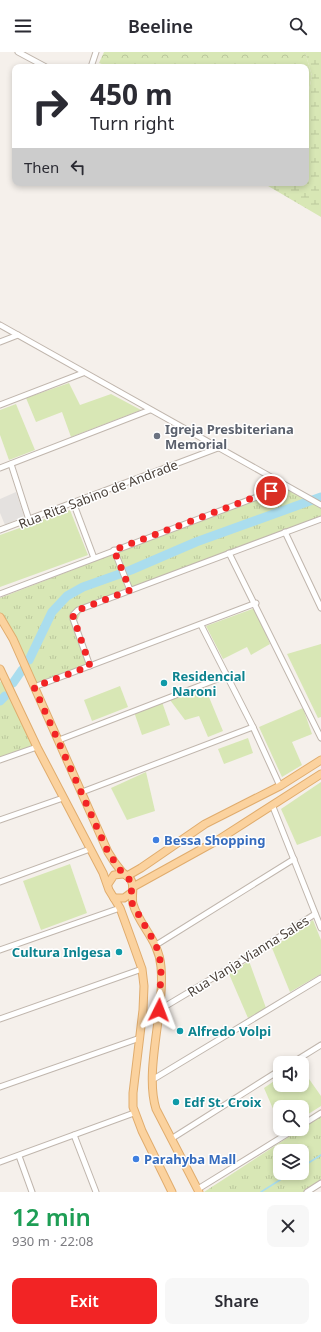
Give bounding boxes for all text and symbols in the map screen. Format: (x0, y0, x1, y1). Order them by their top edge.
text: Beeline (128, 14, 193, 38)
icon: menu (12, 15, 34, 37)
icon: search (287, 15, 309, 37)
text: 450 m (90, 75, 173, 113)
icon: right (24, 80, 76, 132)
text: Turn right (90, 111, 174, 135)
icon: left (67, 156, 89, 178)
text: Then (24, 157, 59, 177)
place label: Igreja Presbiteriana Memorial (165, 420, 294, 453)
marker: Igreja Presbiteriana Memorial (152, 431, 162, 441)
street label: Rua Rita Sabino de Andrade (16, 455, 180, 533)
pin (254, 474, 288, 508)
icon: arrive (260, 480, 282, 502)
place label: Residencial Naroni (172, 667, 245, 700)
marker: Residencial Naroni (159, 678, 169, 688)
place label: Bessa Shopping (164, 831, 265, 849)
marker: Bessa Shopping (151, 835, 161, 845)
street label: Rua Vanja Vianna Sales (184, 911, 312, 1001)
place label: Cultura Inlgesa (12, 943, 111, 961)
marker: Cultura Inlgesa (114, 947, 124, 957)
position arrow (138, 989, 180, 1031)
place label: Alfredo Volpi (188, 1022, 271, 1040)
marker: Alfredo Volpi (175, 1026, 185, 1036)
map controls (273, 1056, 309, 1180)
button: sound (273, 1056, 309, 1092)
place label: Edf St. Croix (184, 1093, 262, 1111)
marker: Edf St. Croix (171, 1097, 181, 1107)
button: search (273, 1100, 309, 1136)
button: layers (273, 1144, 309, 1180)
place label: Parahyba Mall (144, 1150, 236, 1168)
marker: Parahyba Mall (131, 1154, 141, 1164)
text: 12 min (12, 1200, 91, 1233)
button: close (267, 1205, 309, 1247)
text: 930 m · 22:08 (12, 1232, 93, 1250)
button: Exit (12, 1278, 157, 1324)
button: Share (165, 1278, 309, 1324)

